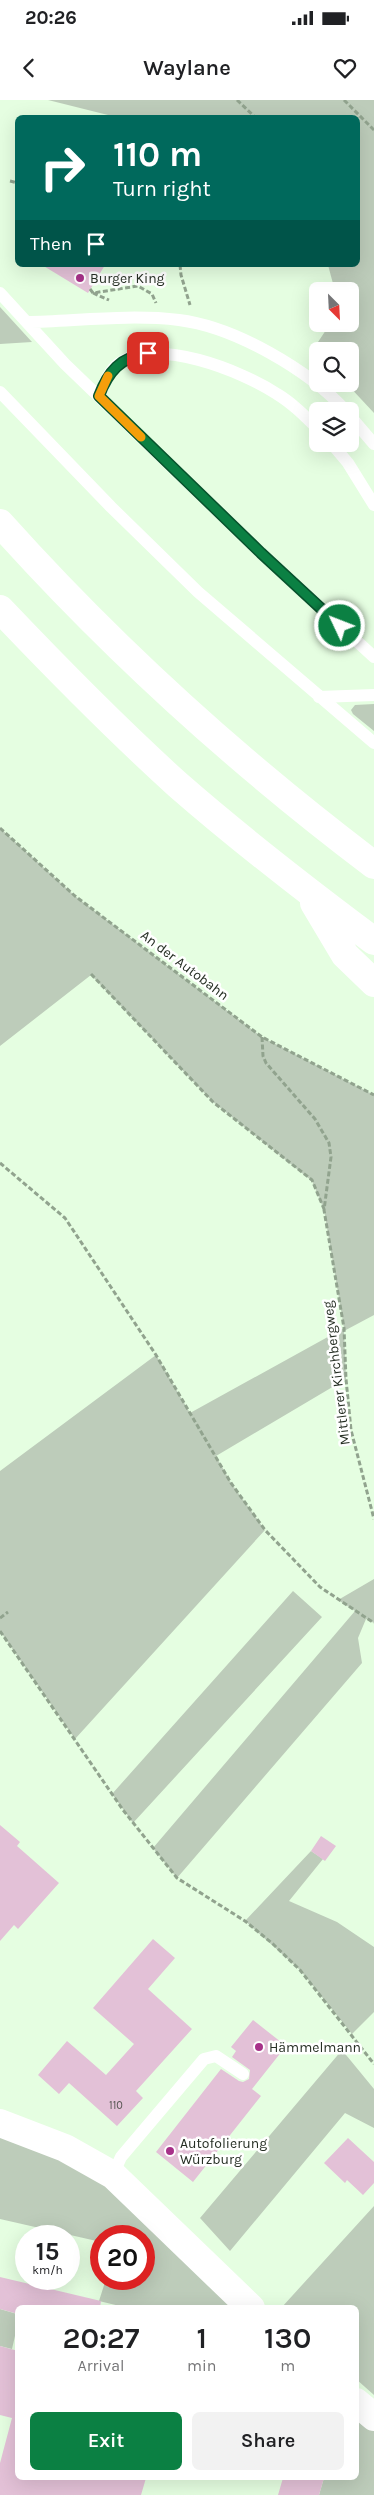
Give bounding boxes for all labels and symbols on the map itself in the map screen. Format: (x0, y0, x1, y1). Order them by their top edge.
place label: Burger King (90, 270, 165, 287)
marker: Burger King (74, 272, 86, 284)
north arrow (309, 282, 359, 332)
pin (127, 332, 169, 374)
position arrow (313, 599, 365, 651)
street label: An der Autobahn (137, 927, 232, 1004)
street label: Mittlerer Kirchbergweg (319, 1300, 354, 1446)
place label: Hämmelmann (269, 2039, 361, 2056)
marker: Hämmelmann (253, 2041, 265, 2053)
house number: 110 (109, 2099, 123, 2112)
place label: Autofolierung Würzburg (180, 2135, 267, 2168)
marker: Autofolierung Würzburg (164, 2145, 176, 2157)
speed limit sign: 20 (90, 2225, 155, 2290)

